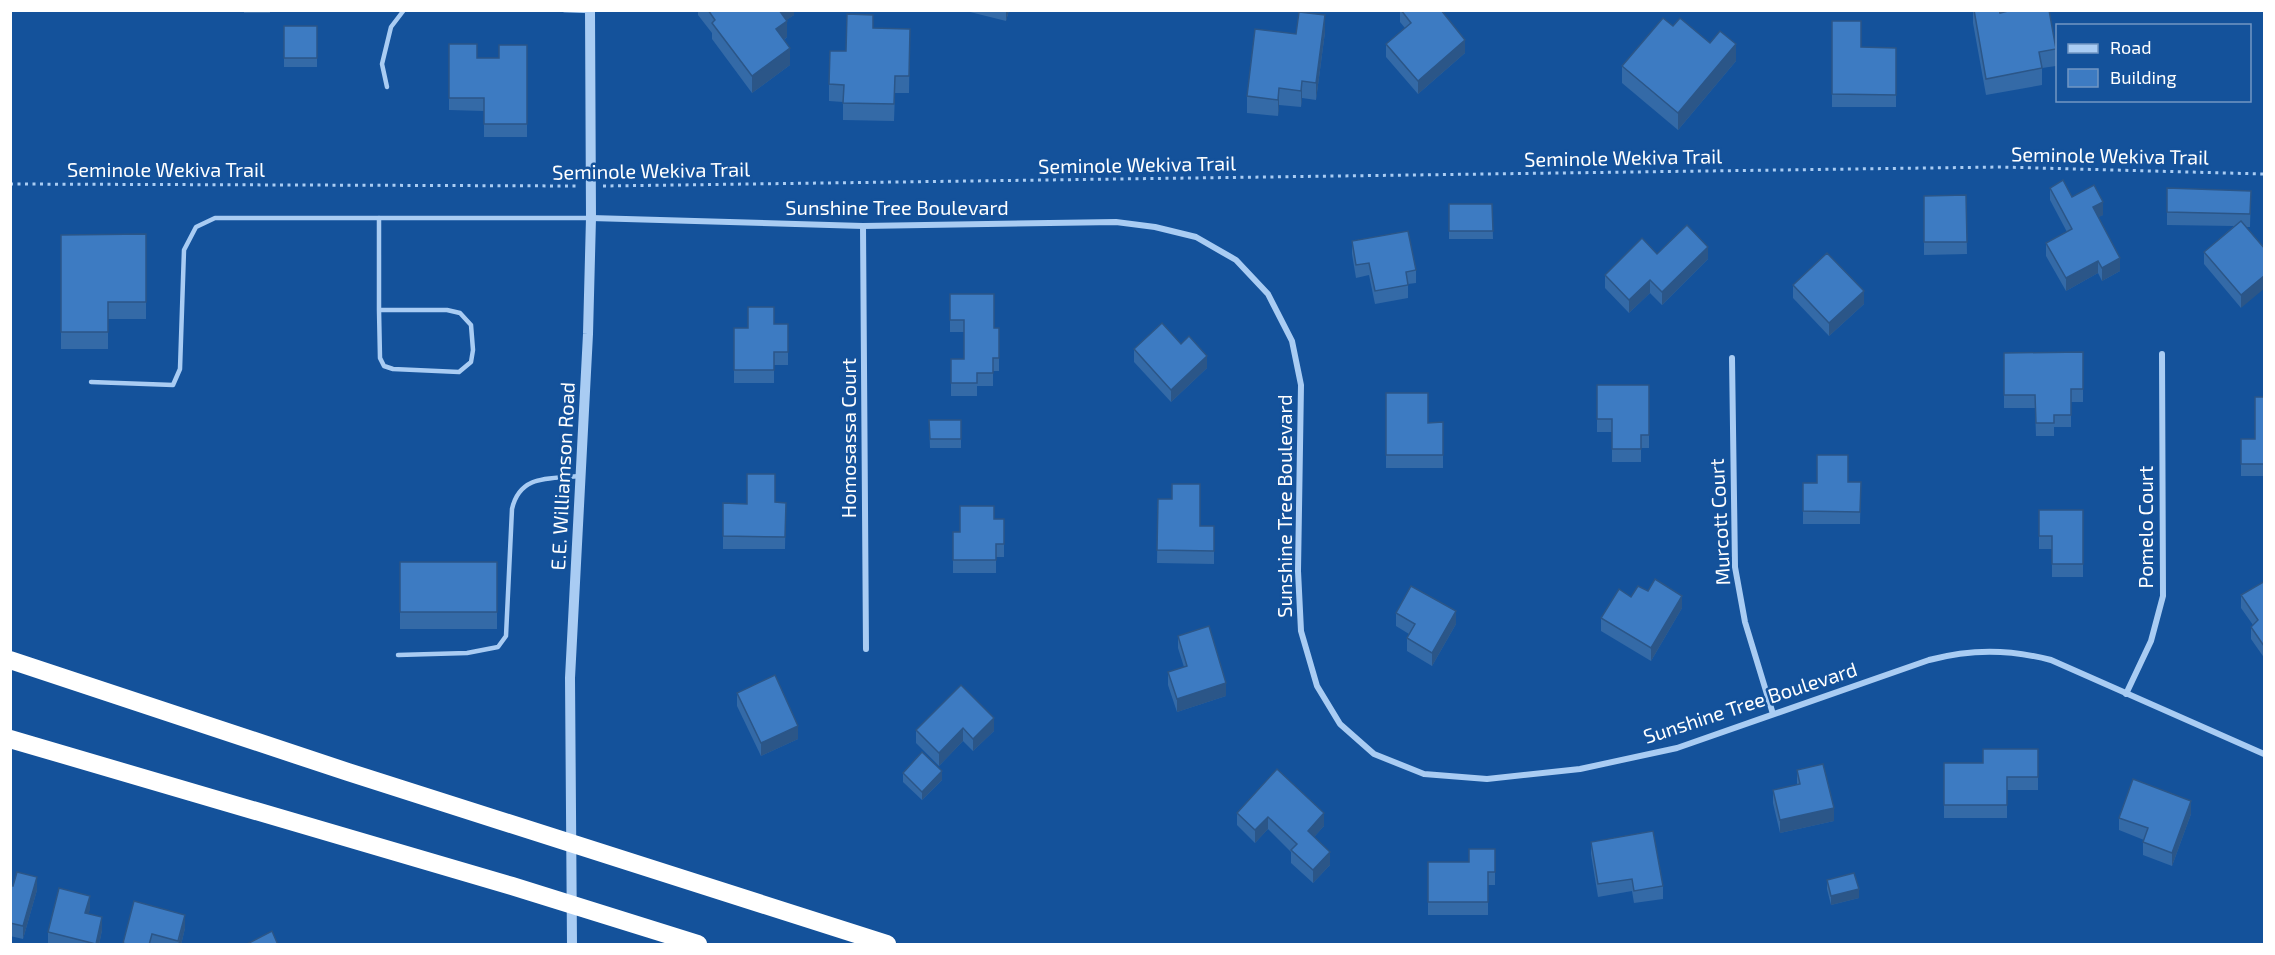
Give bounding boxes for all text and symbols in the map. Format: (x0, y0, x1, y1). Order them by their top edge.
legend (2056, 24, 2251, 102)
text: Road (2110, 36, 2151, 58)
text: Building (2110, 66, 2177, 88)
street label: Seminole Wekiva Trail (2011, 141, 2209, 169)
street label: Seminole Wekiva Trail (1524, 143, 1722, 171)
street label: Seminole Wekiva Trail (1038, 150, 1236, 178)
street label: Seminole Wekiva Trail (552, 156, 750, 184)
street label: Seminole Wekiva Trail (67, 157, 265, 181)
street label: Sunshine Tree Boulevard (785, 195, 1009, 219)
street label: Homosassa Court (836, 357, 860, 518)
street label: E.E. Williamson Road (545, 381, 579, 571)
street label: Sunshine Tree Boulevard (1272, 394, 1296, 618)
street label: Murcott Court (1704, 458, 1734, 586)
street label: Pomelo Court (2133, 465, 2157, 588)
street label: Sunshine Tree Boulevard (1640, 656, 1860, 748)

